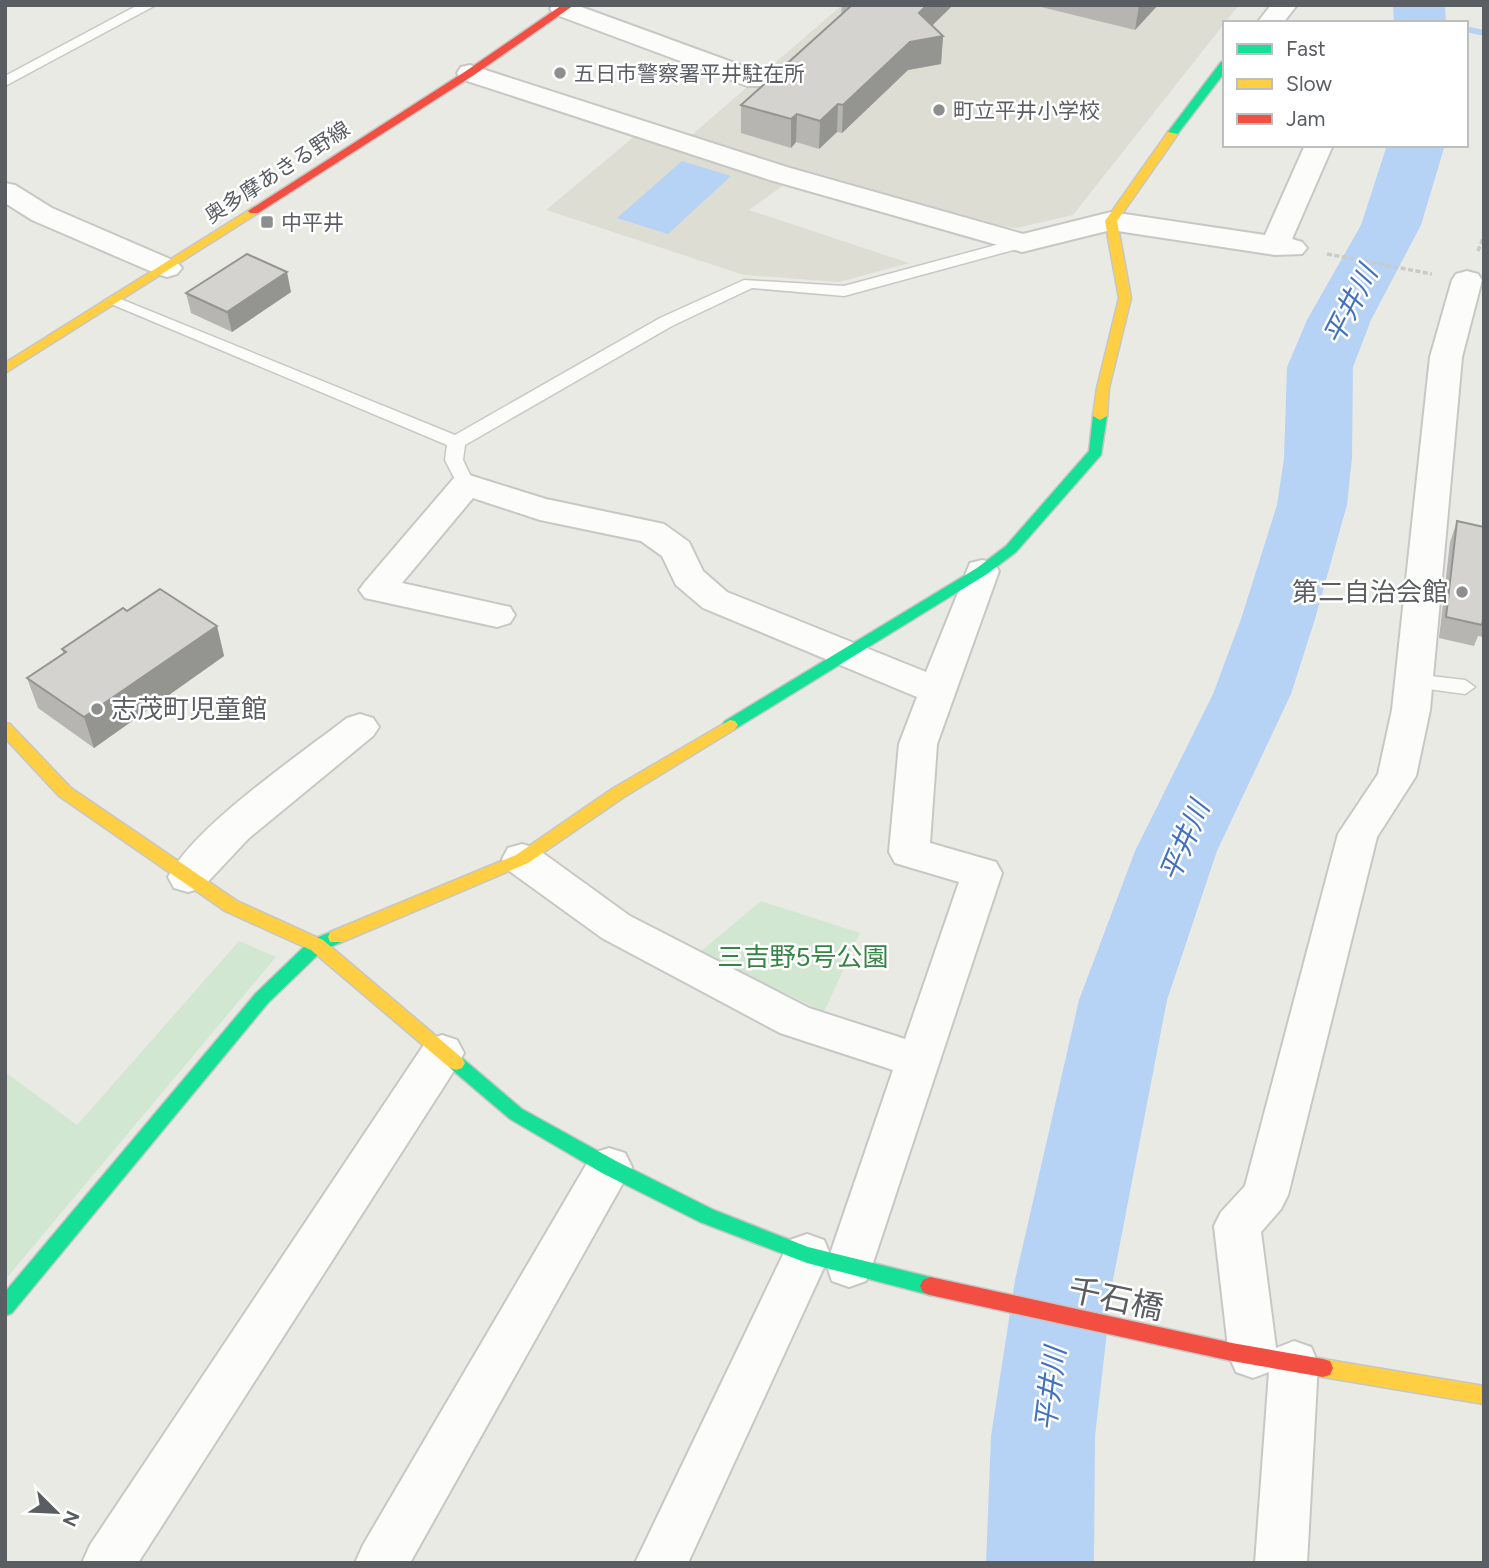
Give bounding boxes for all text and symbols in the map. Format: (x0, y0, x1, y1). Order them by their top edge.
legend (1223, 21, 1468, 147)
text: Fast (1286, 36, 1326, 61)
place label: 五日市警察署平井駐在所 (574, 61, 805, 86)
marker: 五日市警察署平井駐在所 (552, 65, 568, 81)
text: Slow (1286, 71, 1332, 96)
place label: 町立平井小学校 (953, 98, 1100, 123)
marker: 町立平井小学校 (931, 102, 947, 118)
text: Jam (1286, 106, 1325, 131)
street label: 奥多摩あきる野線 (200, 116, 354, 228)
place label: 中平井 (281, 210, 344, 235)
marker: 中平井 (259, 214, 275, 230)
water label: 平井川 (1316, 257, 1386, 350)
place label: 第二自治会館 (1292, 576, 1448, 608)
marker: 第二自治会館 (1454, 584, 1470, 600)
place label: 志茂町児童館 (111, 693, 267, 725)
marker: 志茂町児童館 (89, 701, 105, 717)
water label: 平井川 (1152, 793, 1217, 886)
park label: 三吉野5号公園 (718, 941, 888, 973)
street label: 千石橋 (1065, 1270, 1167, 1328)
water label: 平井川 (1028, 1342, 1072, 1433)
north arrow (21, 1477, 91, 1547)
text: N (58, 1507, 85, 1530)

